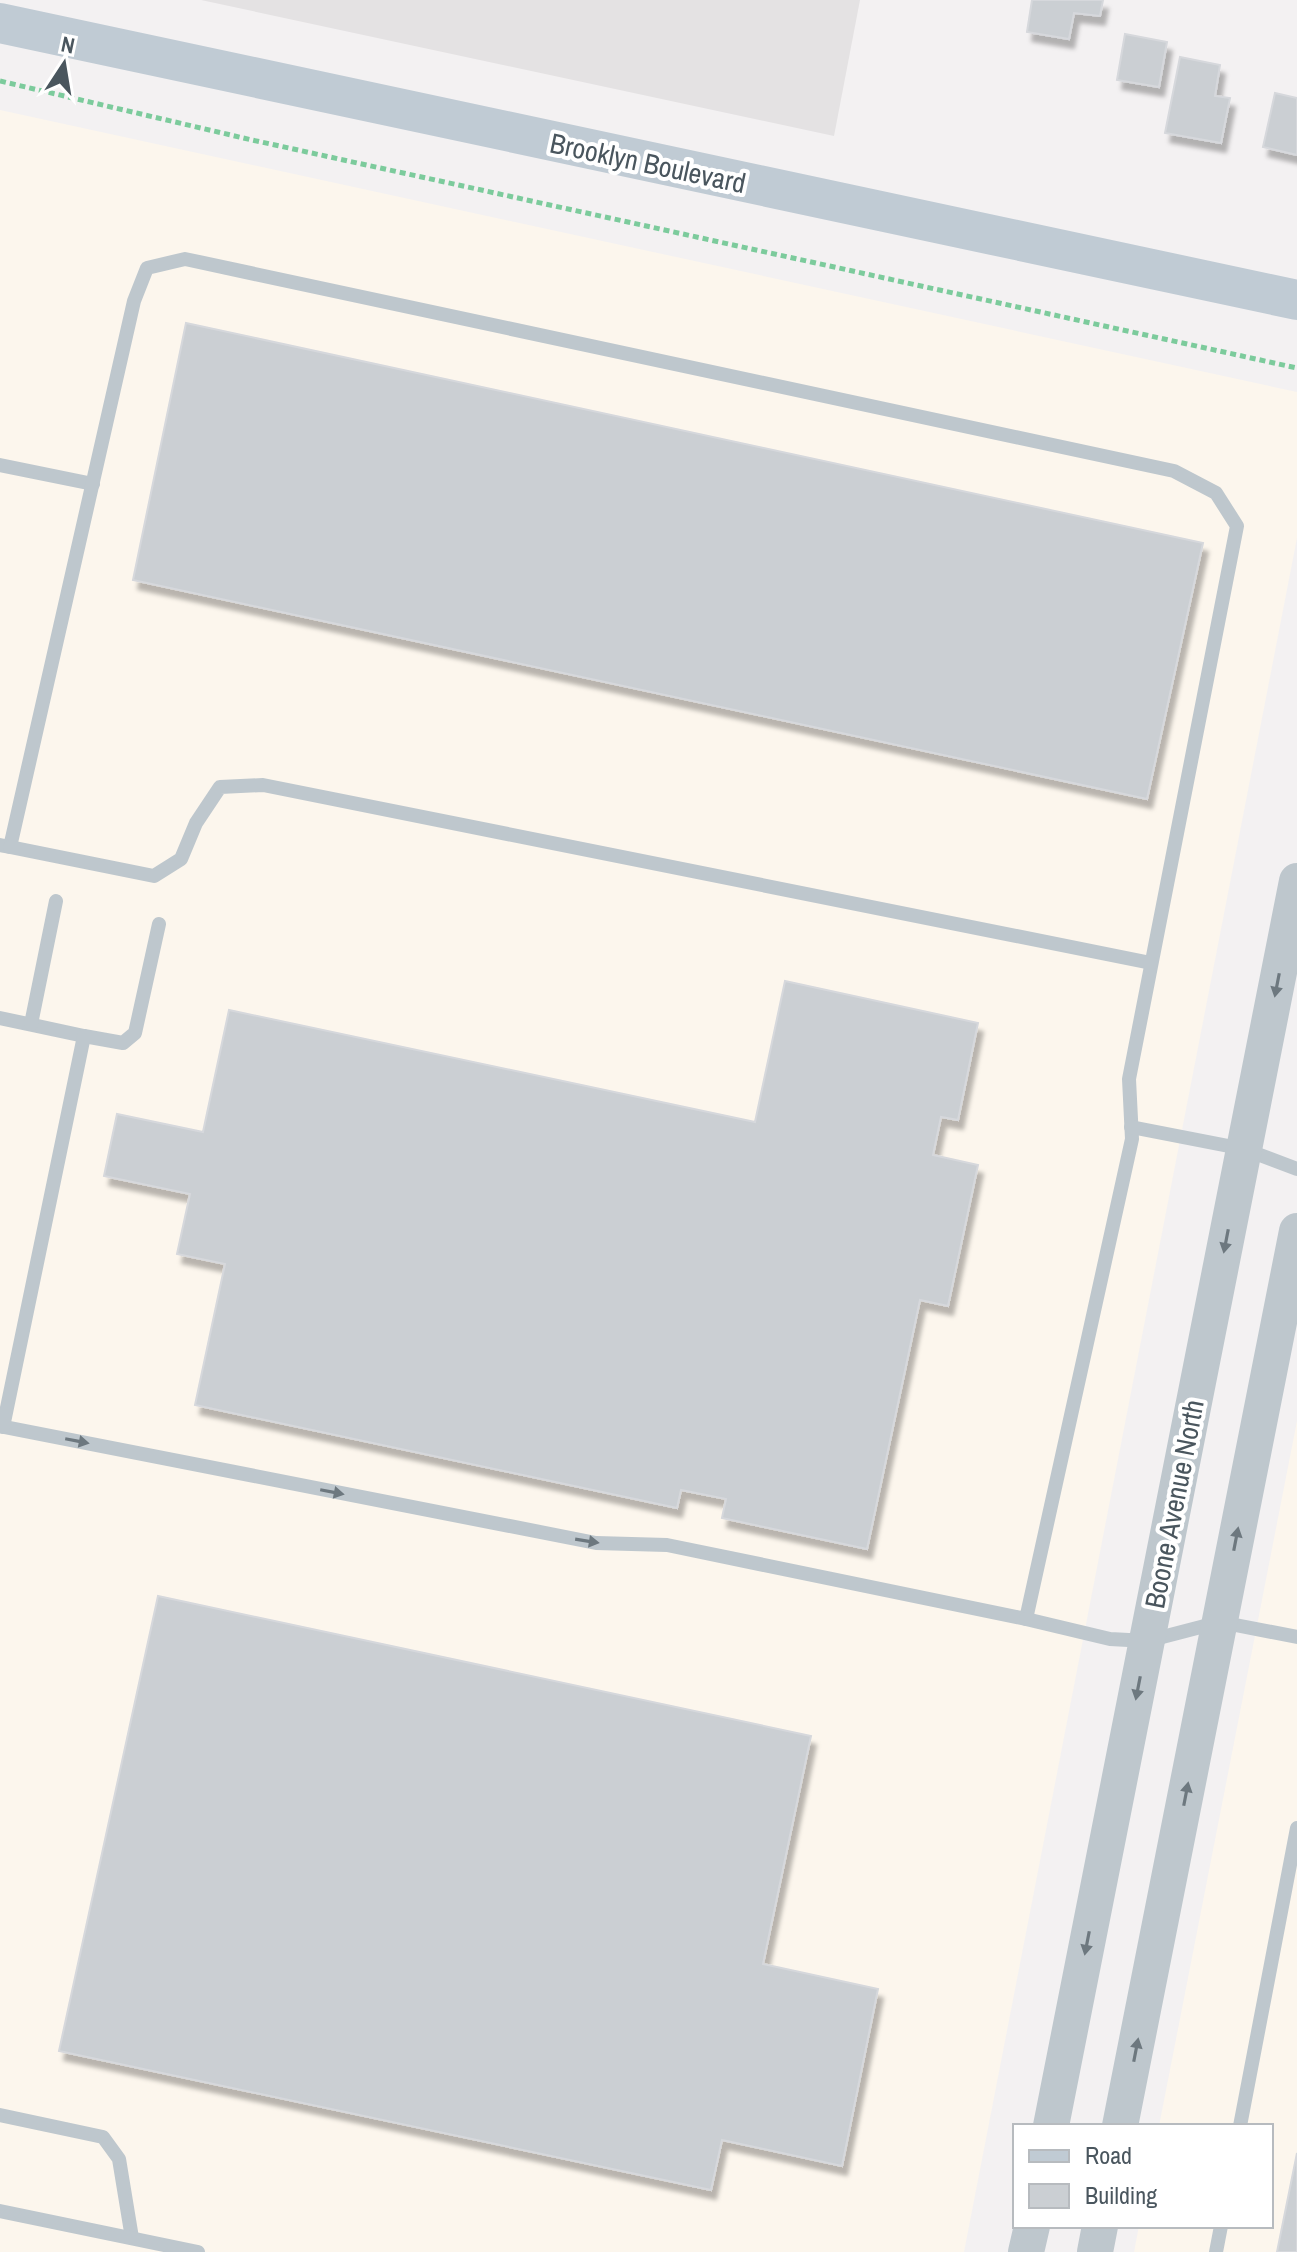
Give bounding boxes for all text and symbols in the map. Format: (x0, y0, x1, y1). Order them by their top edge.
north arrow (24, 24, 104, 104)
text: N (59, 28, 78, 60)
street label: Brooklyn Boulevard (547, 124, 749, 202)
one-way arrow (1270, 973, 1282, 998)
one-way arrow (1220, 1228, 1232, 1253)
street label: Boone Avenue North (1135, 1397, 1213, 1611)
one-way arrow (64, 1436, 89, 1448)
one-way arrow (319, 1486, 344, 1498)
one-way arrow (1230, 1527, 1243, 1552)
one-way arrow (575, 1535, 600, 1548)
one-way arrow (1131, 1676, 1144, 1701)
one-way arrow (1180, 1782, 1193, 1807)
one-way arrow (1081, 1931, 1093, 1956)
one-way arrow (1130, 2037, 1142, 2062)
legend (1013, 2124, 1273, 2228)
text: Road (1085, 2139, 1132, 2171)
text: Building (1085, 2179, 1157, 2211)

